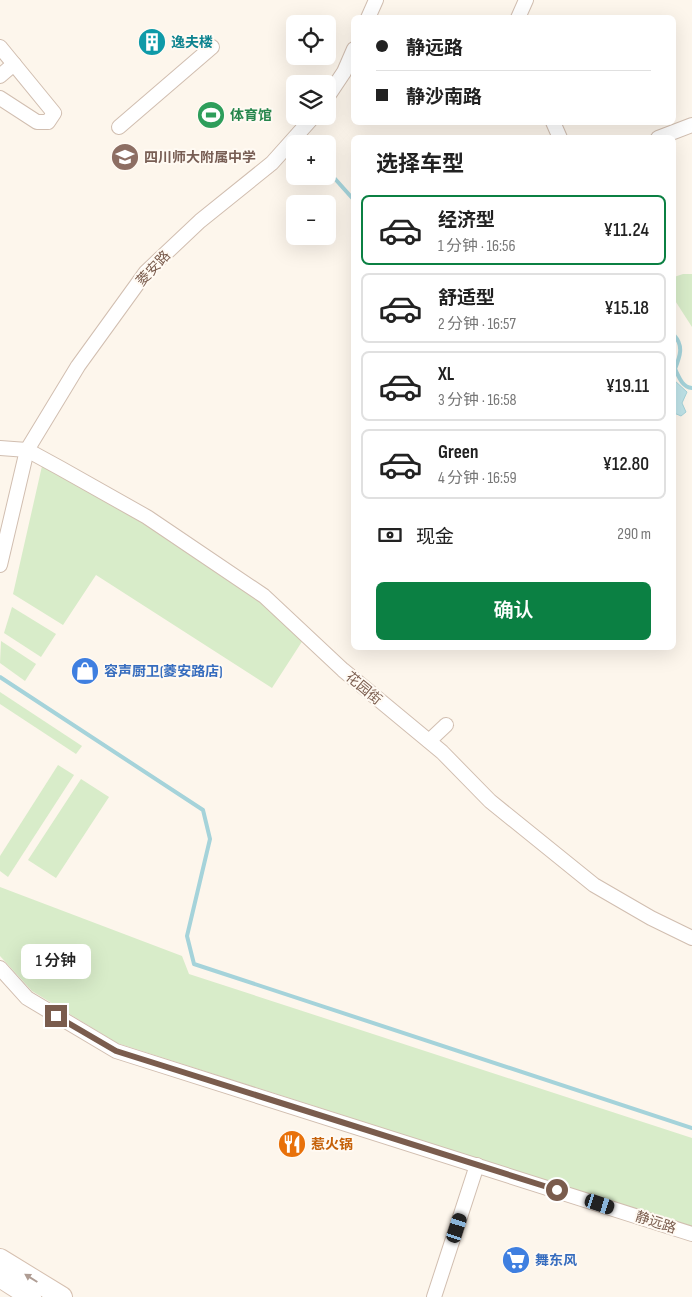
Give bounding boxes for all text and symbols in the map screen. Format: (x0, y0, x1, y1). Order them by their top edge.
map controls (286, 15, 336, 245)
button: locate (286, 15, 336, 65)
building icon: 逸夫楼 (137, 27, 167, 57)
place label: 逸夫楼 (171, 34, 213, 51)
text: 静远路 (406, 37, 463, 60)
button: layers (286, 75, 336, 125)
text: 静沙南路 (406, 86, 482, 109)
sports icon: 体育馆 (196, 100, 226, 130)
place label: 体育馆 (230, 107, 272, 124)
button: + (286, 135, 336, 185)
school or university icon: 四川师大附属中学 (110, 142, 140, 172)
place label: 四川师大附属中学 (144, 149, 256, 166)
text: 选择车型 (376, 151, 464, 178)
button: − (286, 195, 336, 245)
icon: car (378, 208, 423, 253)
text: 经济型 (438, 209, 495, 232)
text: ¥11.24 (604, 219, 649, 242)
text: 1 分钟 · 16:56 (438, 237, 515, 256)
street label: 菱安路 (133, 247, 174, 289)
icon: car (378, 286, 423, 331)
text: 舒适型 (438, 287, 495, 310)
text: ¥15.18 (604, 297, 649, 320)
text: 2 分钟 · 16:57 (438, 315, 516, 334)
text: XL (438, 363, 454, 386)
icon: car (378, 364, 423, 409)
text: ¥19.11 (605, 375, 649, 398)
text: 3 分钟 · 16:58 (438, 391, 517, 410)
text: Green (438, 441, 478, 464)
icon: car (378, 442, 423, 487)
text: ¥12.80 (602, 453, 649, 476)
text: 4 分钟 · 16:59 (438, 469, 517, 488)
icon: cash (376, 521, 404, 549)
text: 290 m (617, 525, 651, 544)
text: 现金 (416, 526, 454, 549)
button: 确认 (376, 582, 651, 640)
shop icon: 容声厨卫(菱安路店) (70, 656, 100, 686)
place label: 容声厨卫(菱安路店) (104, 663, 222, 680)
street label: 花园街 (342, 668, 385, 708)
callout: 1 分钟 (21, 944, 91, 978)
text: 1 分钟 (36, 952, 76, 971)
route end (45, 1005, 67, 1027)
restaurant icon: 惹火锅 (277, 1129, 307, 1159)
place label: 惹火锅 (311, 1136, 353, 1153)
route start (546, 1179, 568, 1201)
car (583, 1192, 616, 1216)
street label: 静远路 (633, 1208, 678, 1237)
car (445, 1211, 468, 1245)
supermarket icon: 舞东风 (501, 1245, 531, 1275)
place label: 舞东风 (535, 1252, 577, 1269)
one-way arrow (24, 1273, 37, 1282)

